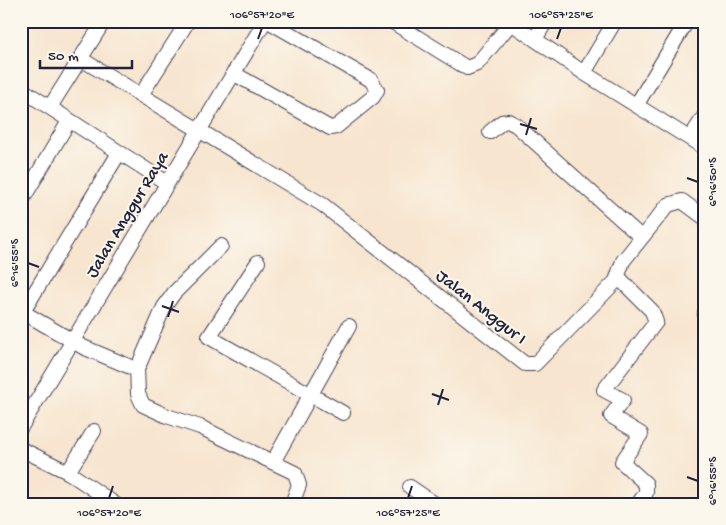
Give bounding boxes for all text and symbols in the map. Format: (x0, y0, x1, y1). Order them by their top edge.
text: 106°57'20"E (229, 9, 294, 23)
text: 106°57'25"E (528, 9, 593, 23)
scale bar (40, 38, 132, 70)
text: 50 m (48, 48, 79, 66)
street label: Jalan Anggur Raya (82, 148, 175, 282)
text: 6°16'50"S (707, 157, 721, 207)
text: 6°16'55"S (9, 238, 23, 287)
street label: Jalan Anggur I (431, 266, 530, 350)
text: 6°16'55"S (707, 456, 721, 505)
text: 106°57'20"E (76, 507, 141, 521)
text: 106°57'25"E (375, 507, 440, 521)

